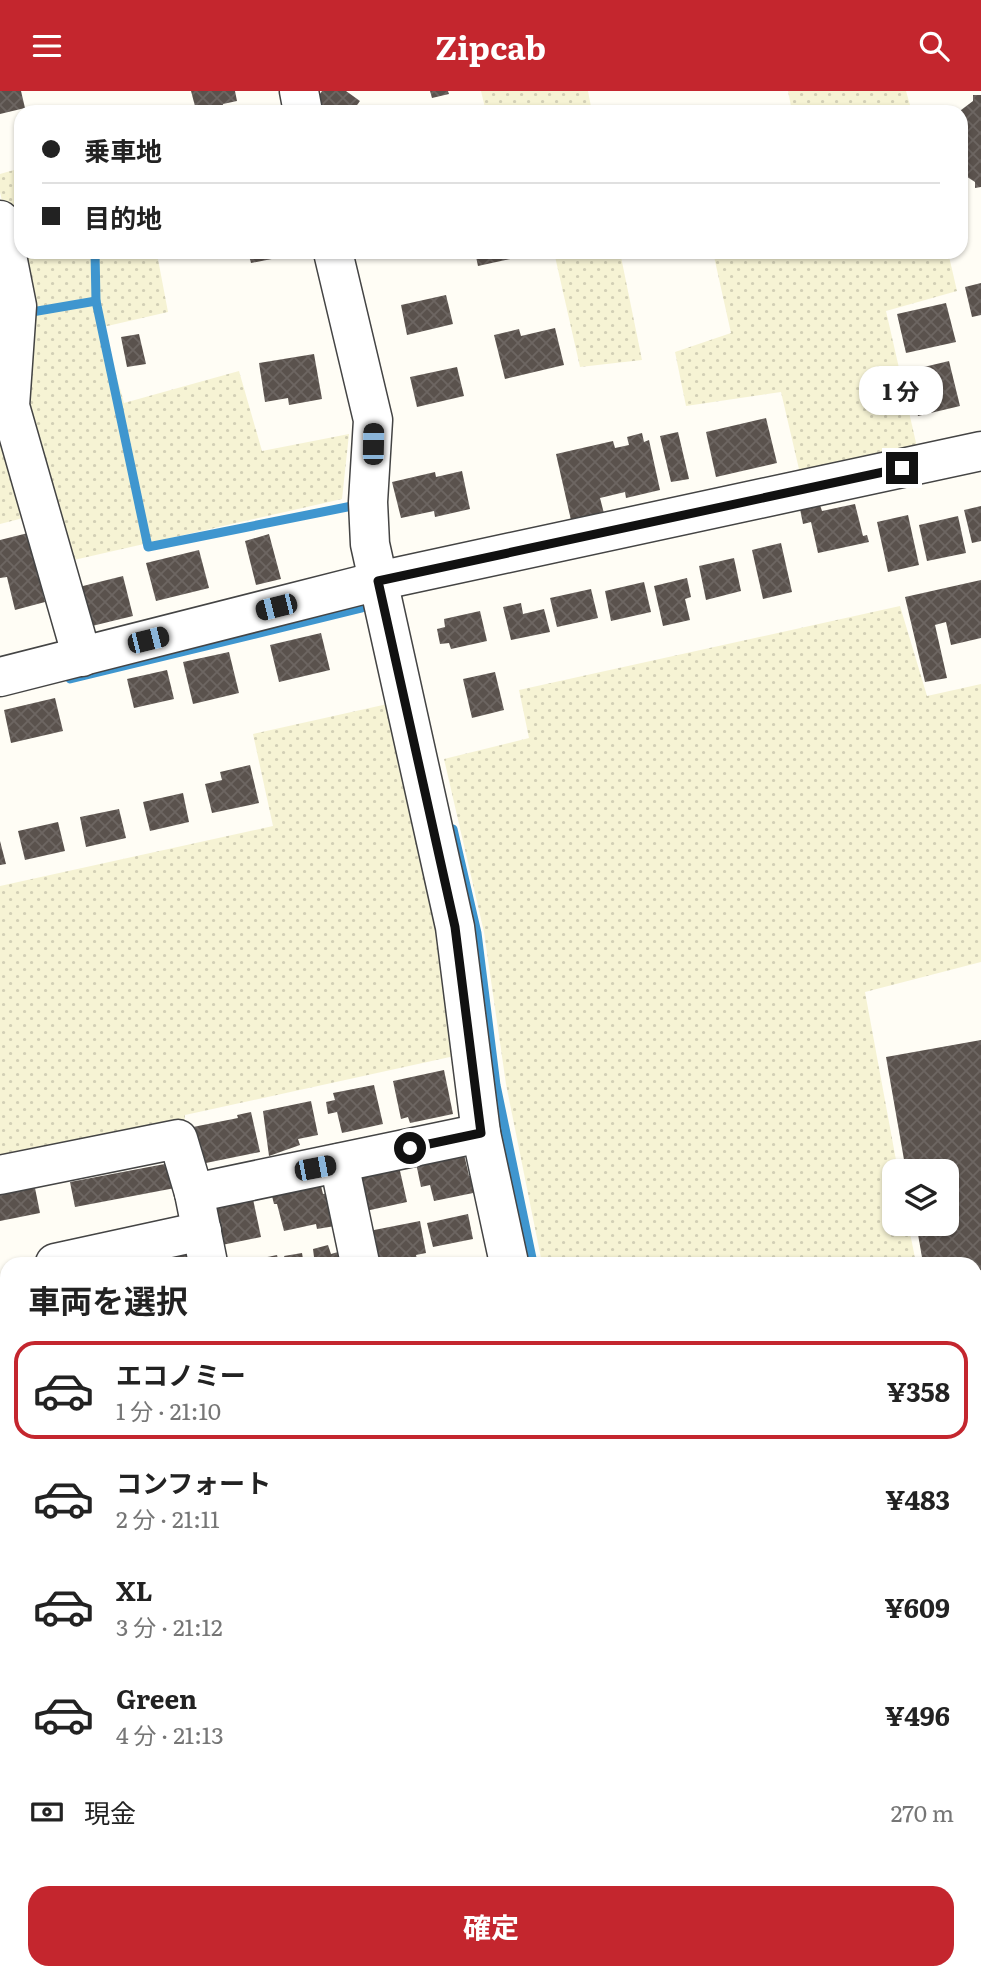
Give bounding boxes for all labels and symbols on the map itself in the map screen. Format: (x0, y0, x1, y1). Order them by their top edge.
callout: 1 分 (860, 367, 944, 415)
car (363, 423, 384, 465)
route end (886, 452, 918, 484)
car (254, 592, 299, 622)
car (126, 625, 171, 655)
route start (394, 1132, 426, 1164)
car (293, 1154, 338, 1182)

